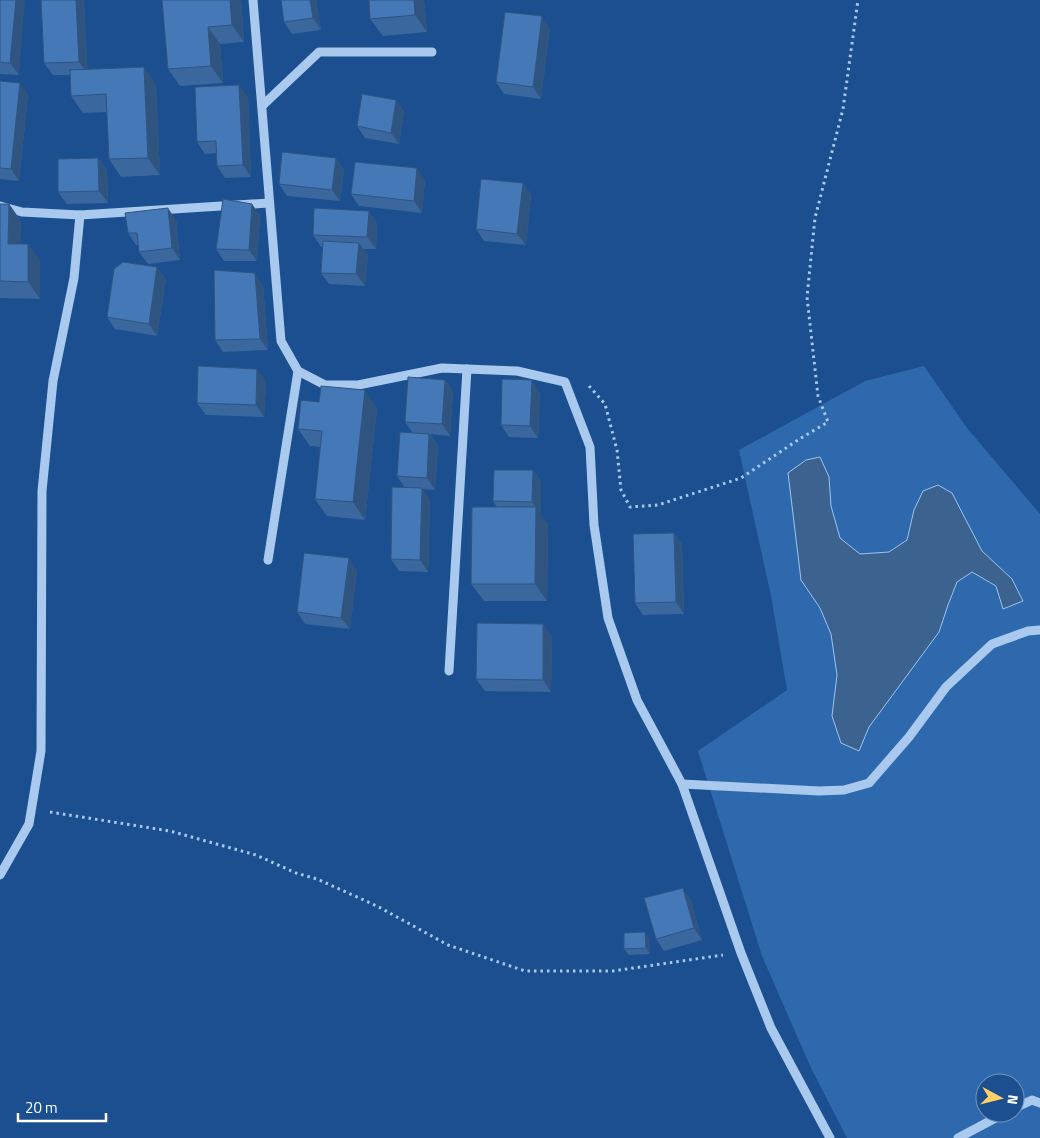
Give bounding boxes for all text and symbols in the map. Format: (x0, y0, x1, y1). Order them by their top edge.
north arrow (975, 1073, 1025, 1123)
scale bar (18, 1090, 105, 1122)
text: N (1002, 1094, 1024, 1106)
text: 20 m (25, 1096, 58, 1119)

